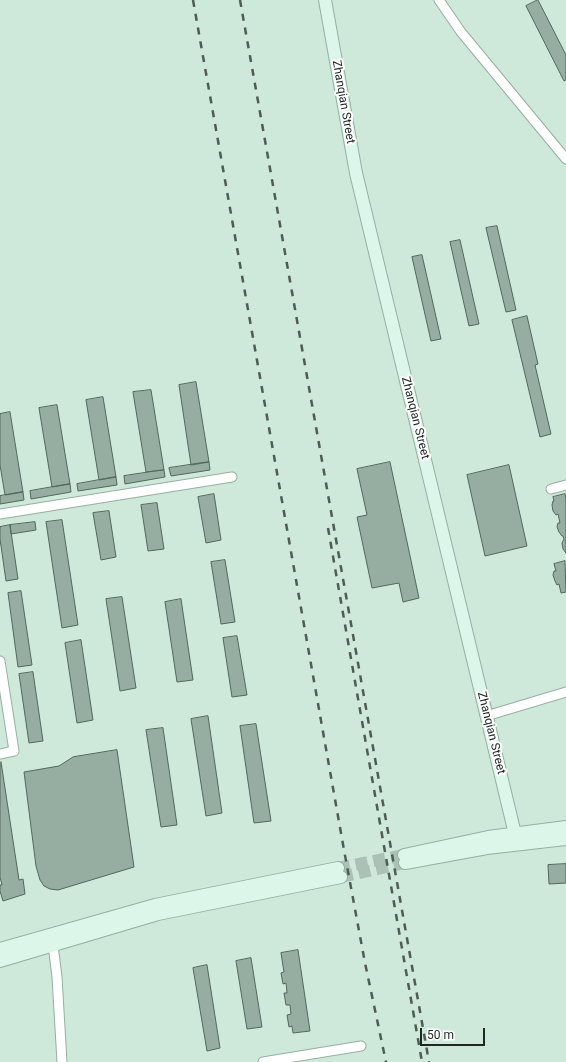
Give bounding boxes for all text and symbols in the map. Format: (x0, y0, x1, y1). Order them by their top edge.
street label: Zhanqian Street (329, 59, 357, 145)
street label: Zhanqian Street (398, 375, 432, 461)
street label: Zhanqian Street (474, 690, 508, 776)
scale bar (422, 1020, 487, 1046)
text: 50 m (427, 1028, 454, 1042)

